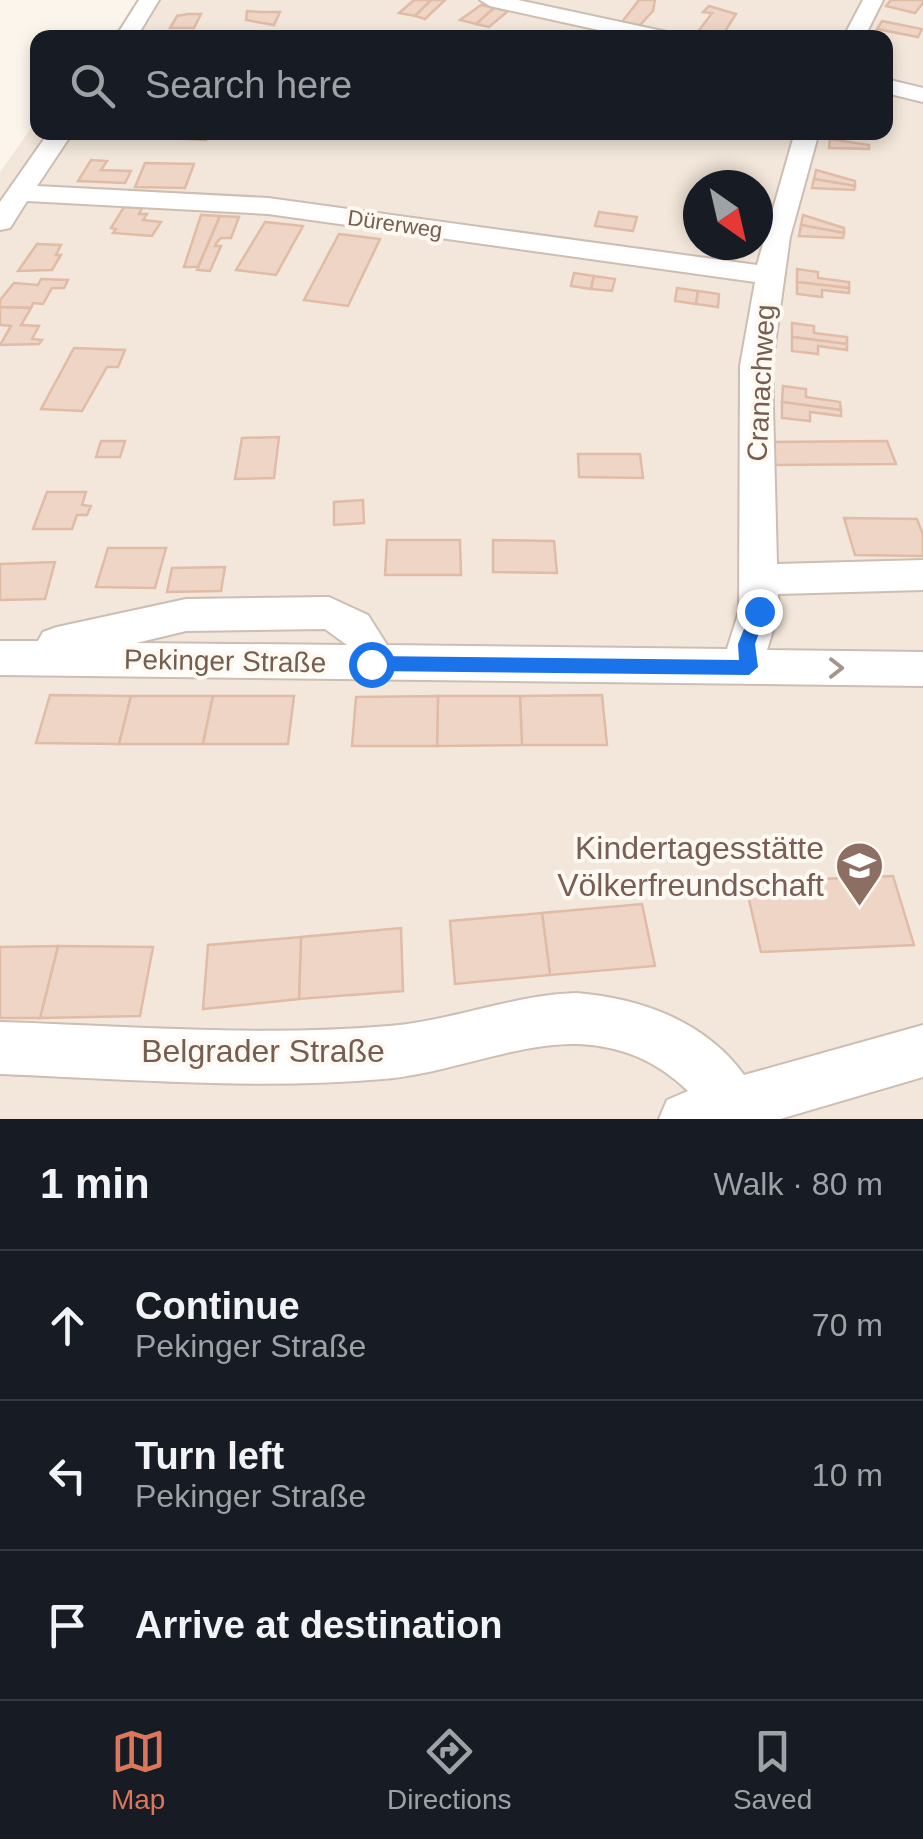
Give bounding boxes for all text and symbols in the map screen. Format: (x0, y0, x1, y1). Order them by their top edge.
search box (30, 30, 893, 140)
icon: search (65, 58, 120, 113)
text: Search here (145, 64, 352, 106)
north arrow (683, 170, 773, 260)
street label: Dürerweg (346, 205, 444, 243)
street label: Cranachweg (741, 304, 781, 462)
route end (737, 589, 783, 635)
route start (349, 642, 395, 688)
street label: Pekinger Straße (124, 644, 326, 678)
one-way arrow (830, 657, 845, 679)
place label: Kindertagesstätte Völkerfreundschaft (557, 830, 824, 903)
school or university icon: Kindertagesstätte Völkerfreundschaft (833, 840, 885, 908)
street label: Belgrader Straße (141, 1033, 385, 1069)
text: 1 min (40, 1160, 150, 1207)
text: Walk · 80 m (714, 1166, 883, 1202)
text: Continue (135, 1285, 300, 1327)
icon: ahead (40, 1298, 95, 1353)
text: 70 m (812, 1307, 883, 1343)
text: Pekinger Straße (135, 1328, 366, 1364)
text: Turn left (135, 1435, 284, 1477)
icon: left (40, 1448, 95, 1503)
text: 10 m (812, 1457, 883, 1493)
text: Pekinger Straße (135, 1478, 366, 1514)
icon: arrive (40, 1598, 95, 1653)
text: Arrive at destination (135, 1604, 502, 1646)
tab: Map (111, 1724, 166, 1816)
tab: Directions (387, 1724, 512, 1816)
tab: Saved (733, 1724, 812, 1816)

